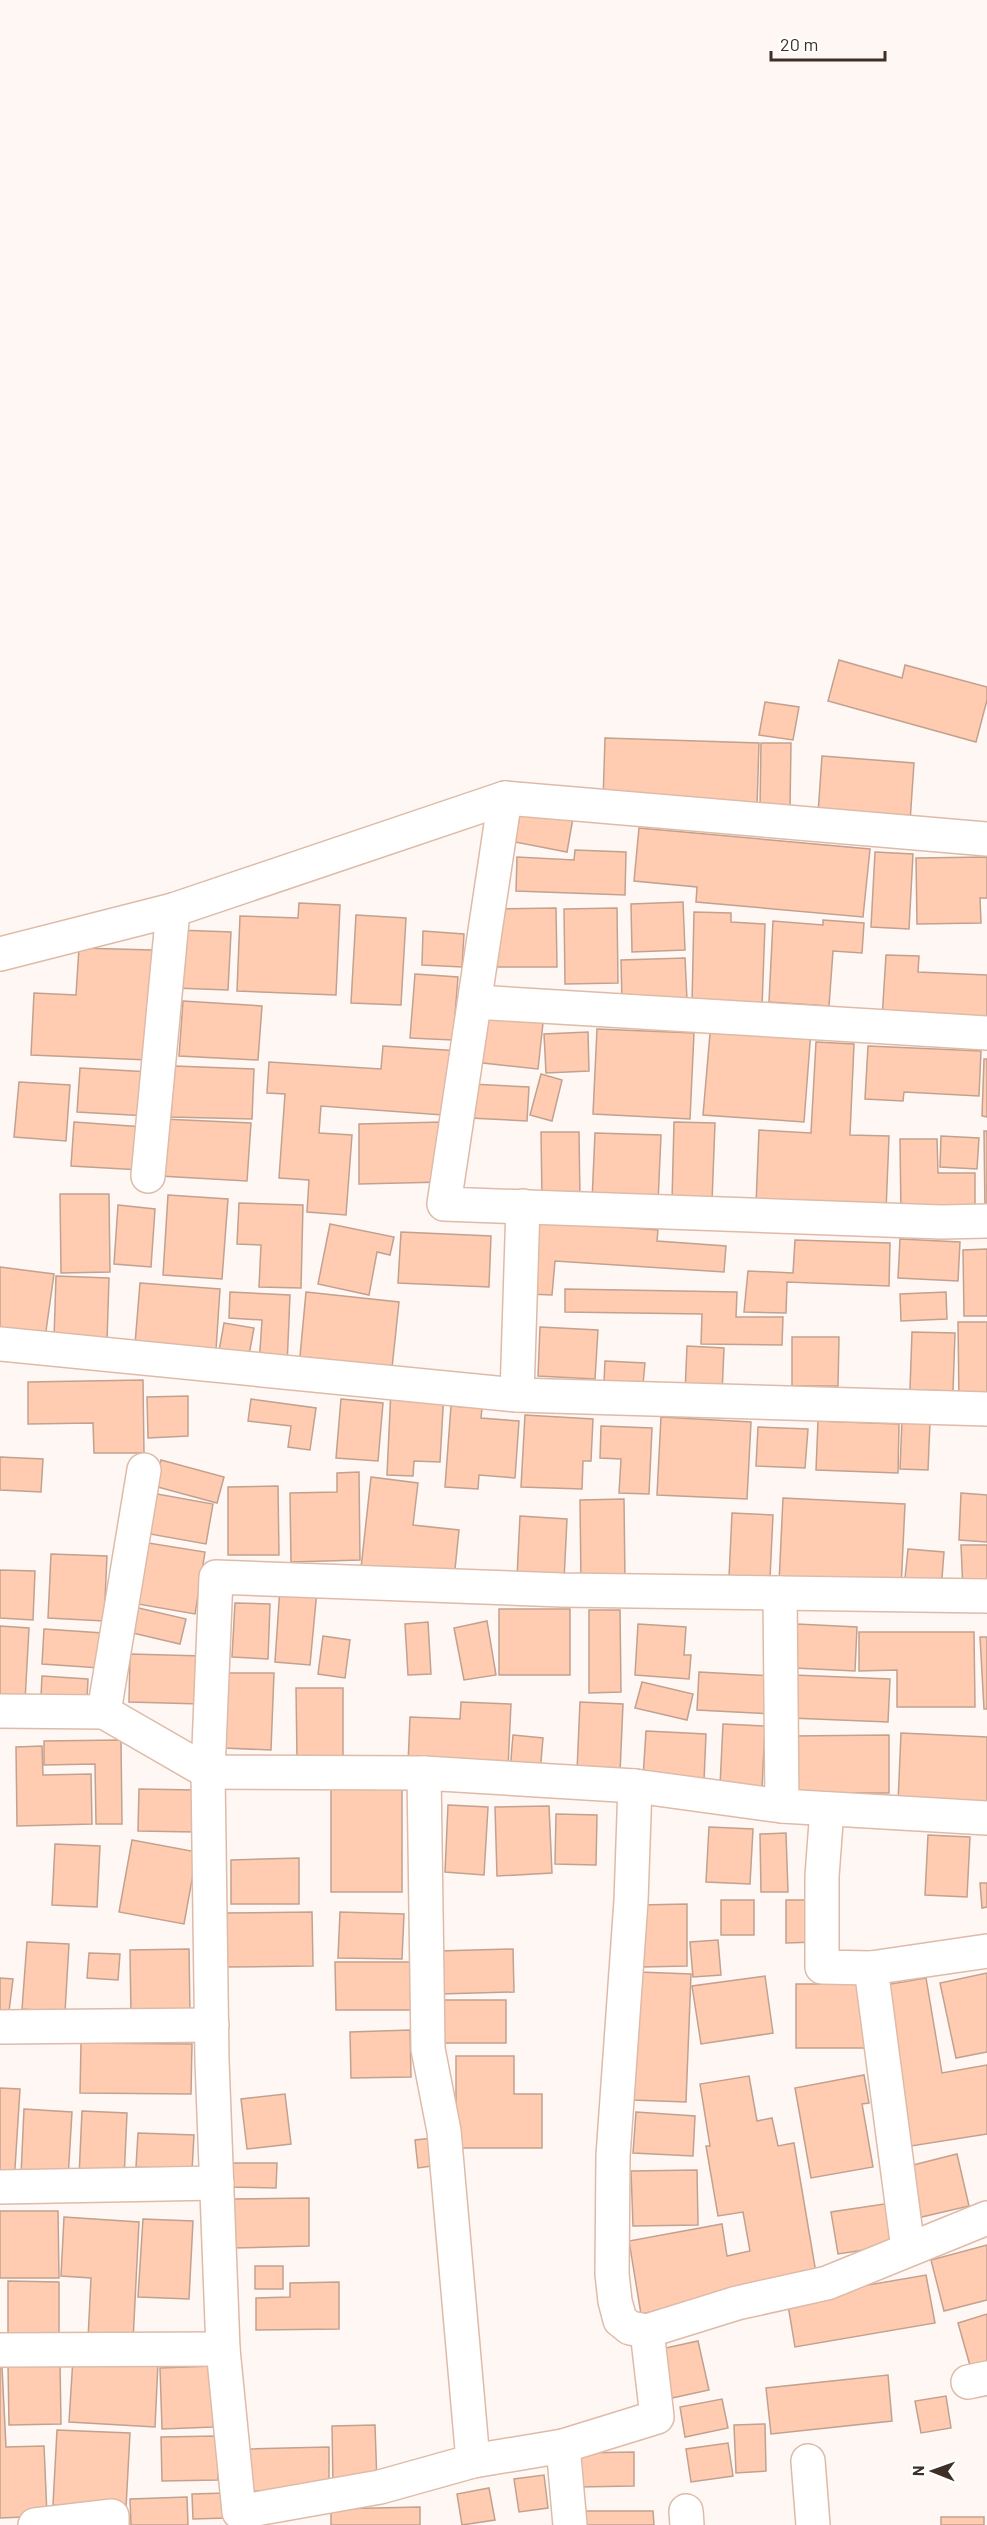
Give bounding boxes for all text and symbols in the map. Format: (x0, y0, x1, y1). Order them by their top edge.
scale bar (771, 24, 885, 62)
text: 20 m (780, 33, 818, 55)
north arrow (903, 2441, 963, 2501)
text: N (908, 2465, 927, 2476)

